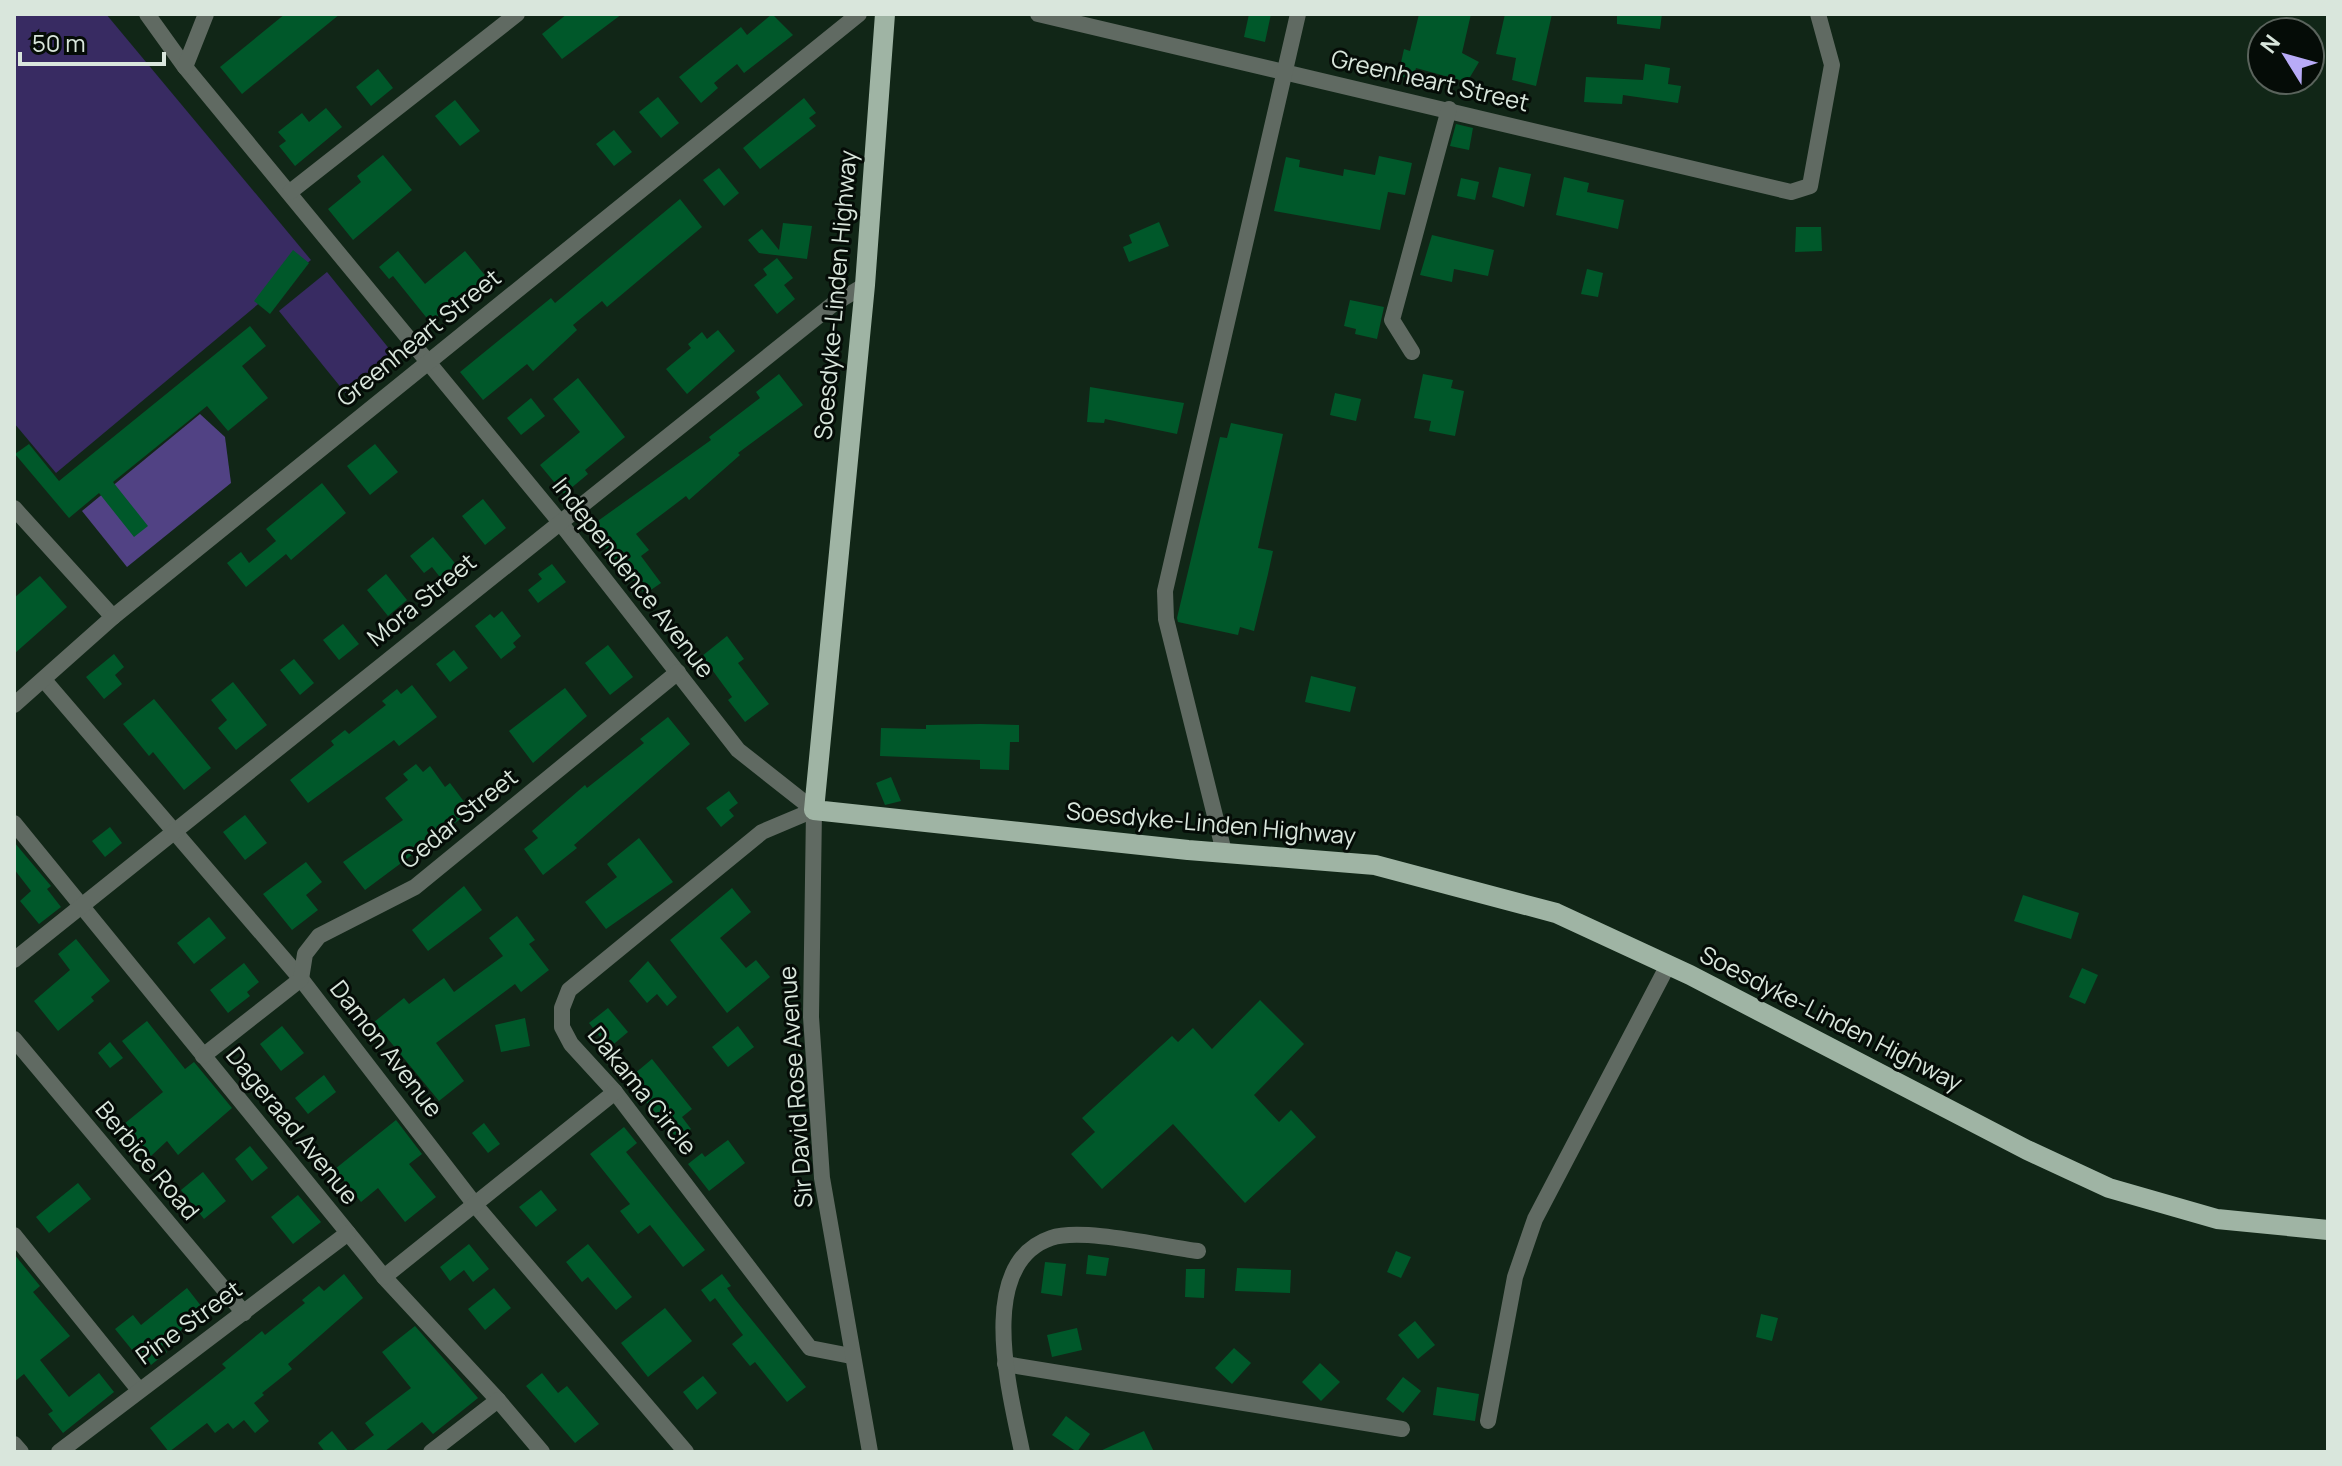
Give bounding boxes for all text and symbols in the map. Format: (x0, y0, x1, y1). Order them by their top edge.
scale bar (20, 16, 164, 66)
north arrow (2246, 16, 2326, 96)
text: 50 m (32, 26, 86, 59)
text: N (2253, 29, 2287, 59)
street label: Greenheart Street (1328, 41, 1533, 118)
street label: Soesdyke-Linden Highway (805, 148, 864, 441)
street label: Greenheart Street (329, 260, 507, 413)
street label: Independence Avenue (546, 470, 723, 684)
street label: Mora Street (360, 545, 482, 653)
street label: Cedar Street (392, 760, 524, 876)
street label: Soesdyke-Linden Highway (1065, 793, 1358, 852)
street label: Soesdyke-Linden Highway (1695, 937, 1969, 1099)
street label: Sir David Rose Avenue (770, 965, 819, 1209)
street label: Damon Avenue (323, 973, 451, 1123)
street label: Dakama Circle (581, 1019, 705, 1161)
street label: Dageraad Avenue (219, 1039, 367, 1211)
street label: Berbice Road (89, 1094, 208, 1227)
street label: Pine Street (128, 1272, 248, 1371)

